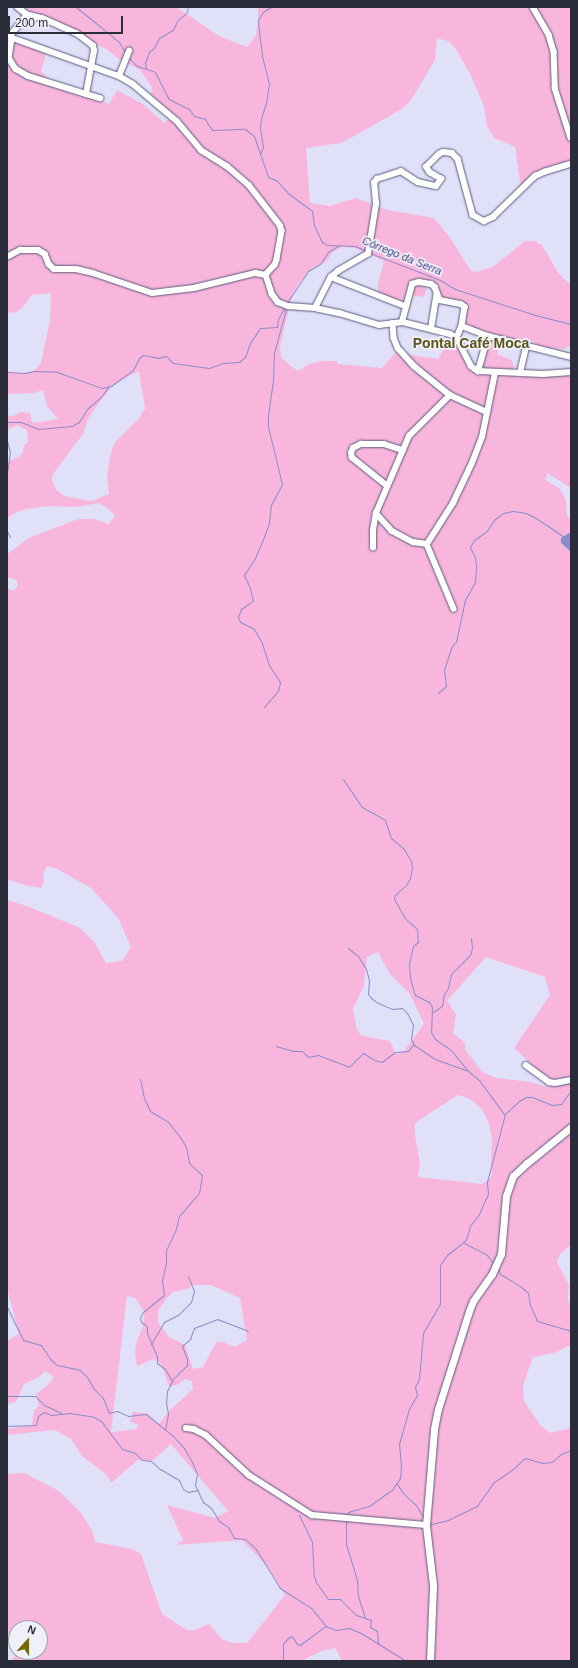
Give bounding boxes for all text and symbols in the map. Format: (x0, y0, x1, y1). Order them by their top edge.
scale bar (10, 8, 125, 34)
text: 200 m (15, 16, 48, 30)
water label: Córrego da Serra (360, 234, 444, 278)
district label: Pontal Café Moca (413, 335, 529, 351)
north arrow (8, 1620, 48, 1660)
text: N (26, 1623, 38, 1637)

